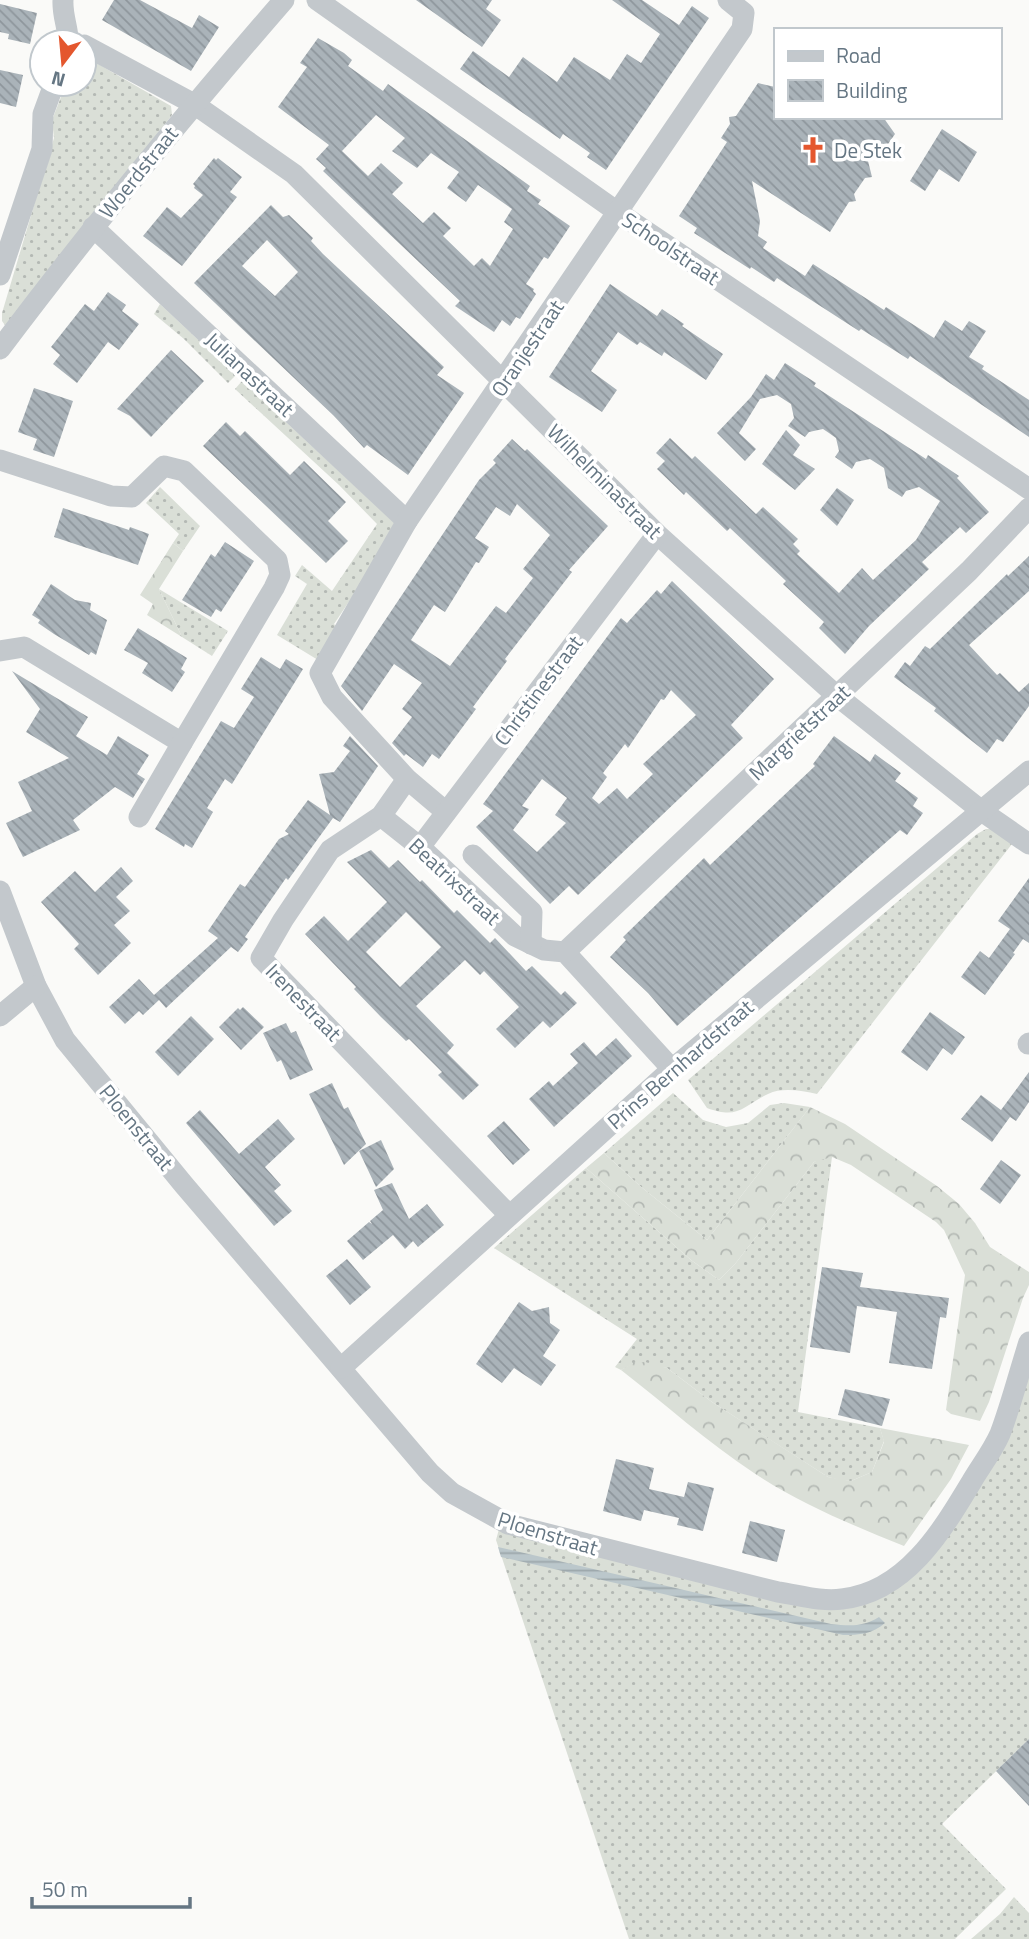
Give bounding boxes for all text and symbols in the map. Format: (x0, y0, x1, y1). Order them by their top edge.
north arrow (28, 28, 98, 98)
legend (774, 28, 1001, 119)
text: Road (836, 39, 881, 71)
text: N (48, 64, 69, 96)
text: Building (836, 74, 908, 106)
street label: Woerdstraat (91, 118, 186, 225)
place label: De Stek (834, 134, 902, 166)
church icon: De Stek (798, 135, 828, 165)
street label: Schoolstraat (616, 204, 727, 293)
street label: Oranjestraat (483, 293, 572, 403)
street label: Julianastraat (198, 324, 302, 424)
street label: Wilhelminastraat (540, 416, 670, 546)
street label: Christinestraat (486, 628, 591, 752)
street label: Margrietstraat (741, 676, 857, 788)
street label: Beatrixstraat (402, 830, 509, 933)
street label: Irenestraat (259, 956, 350, 1049)
street label: Prins Bernhardstraat (600, 991, 761, 1137)
street label: Ploenstraat (92, 1077, 182, 1178)
street label: Ploenstraat (494, 1503, 603, 1564)
scale bar (32, 1866, 189, 1910)
text: 50 m (42, 1873, 88, 1905)

